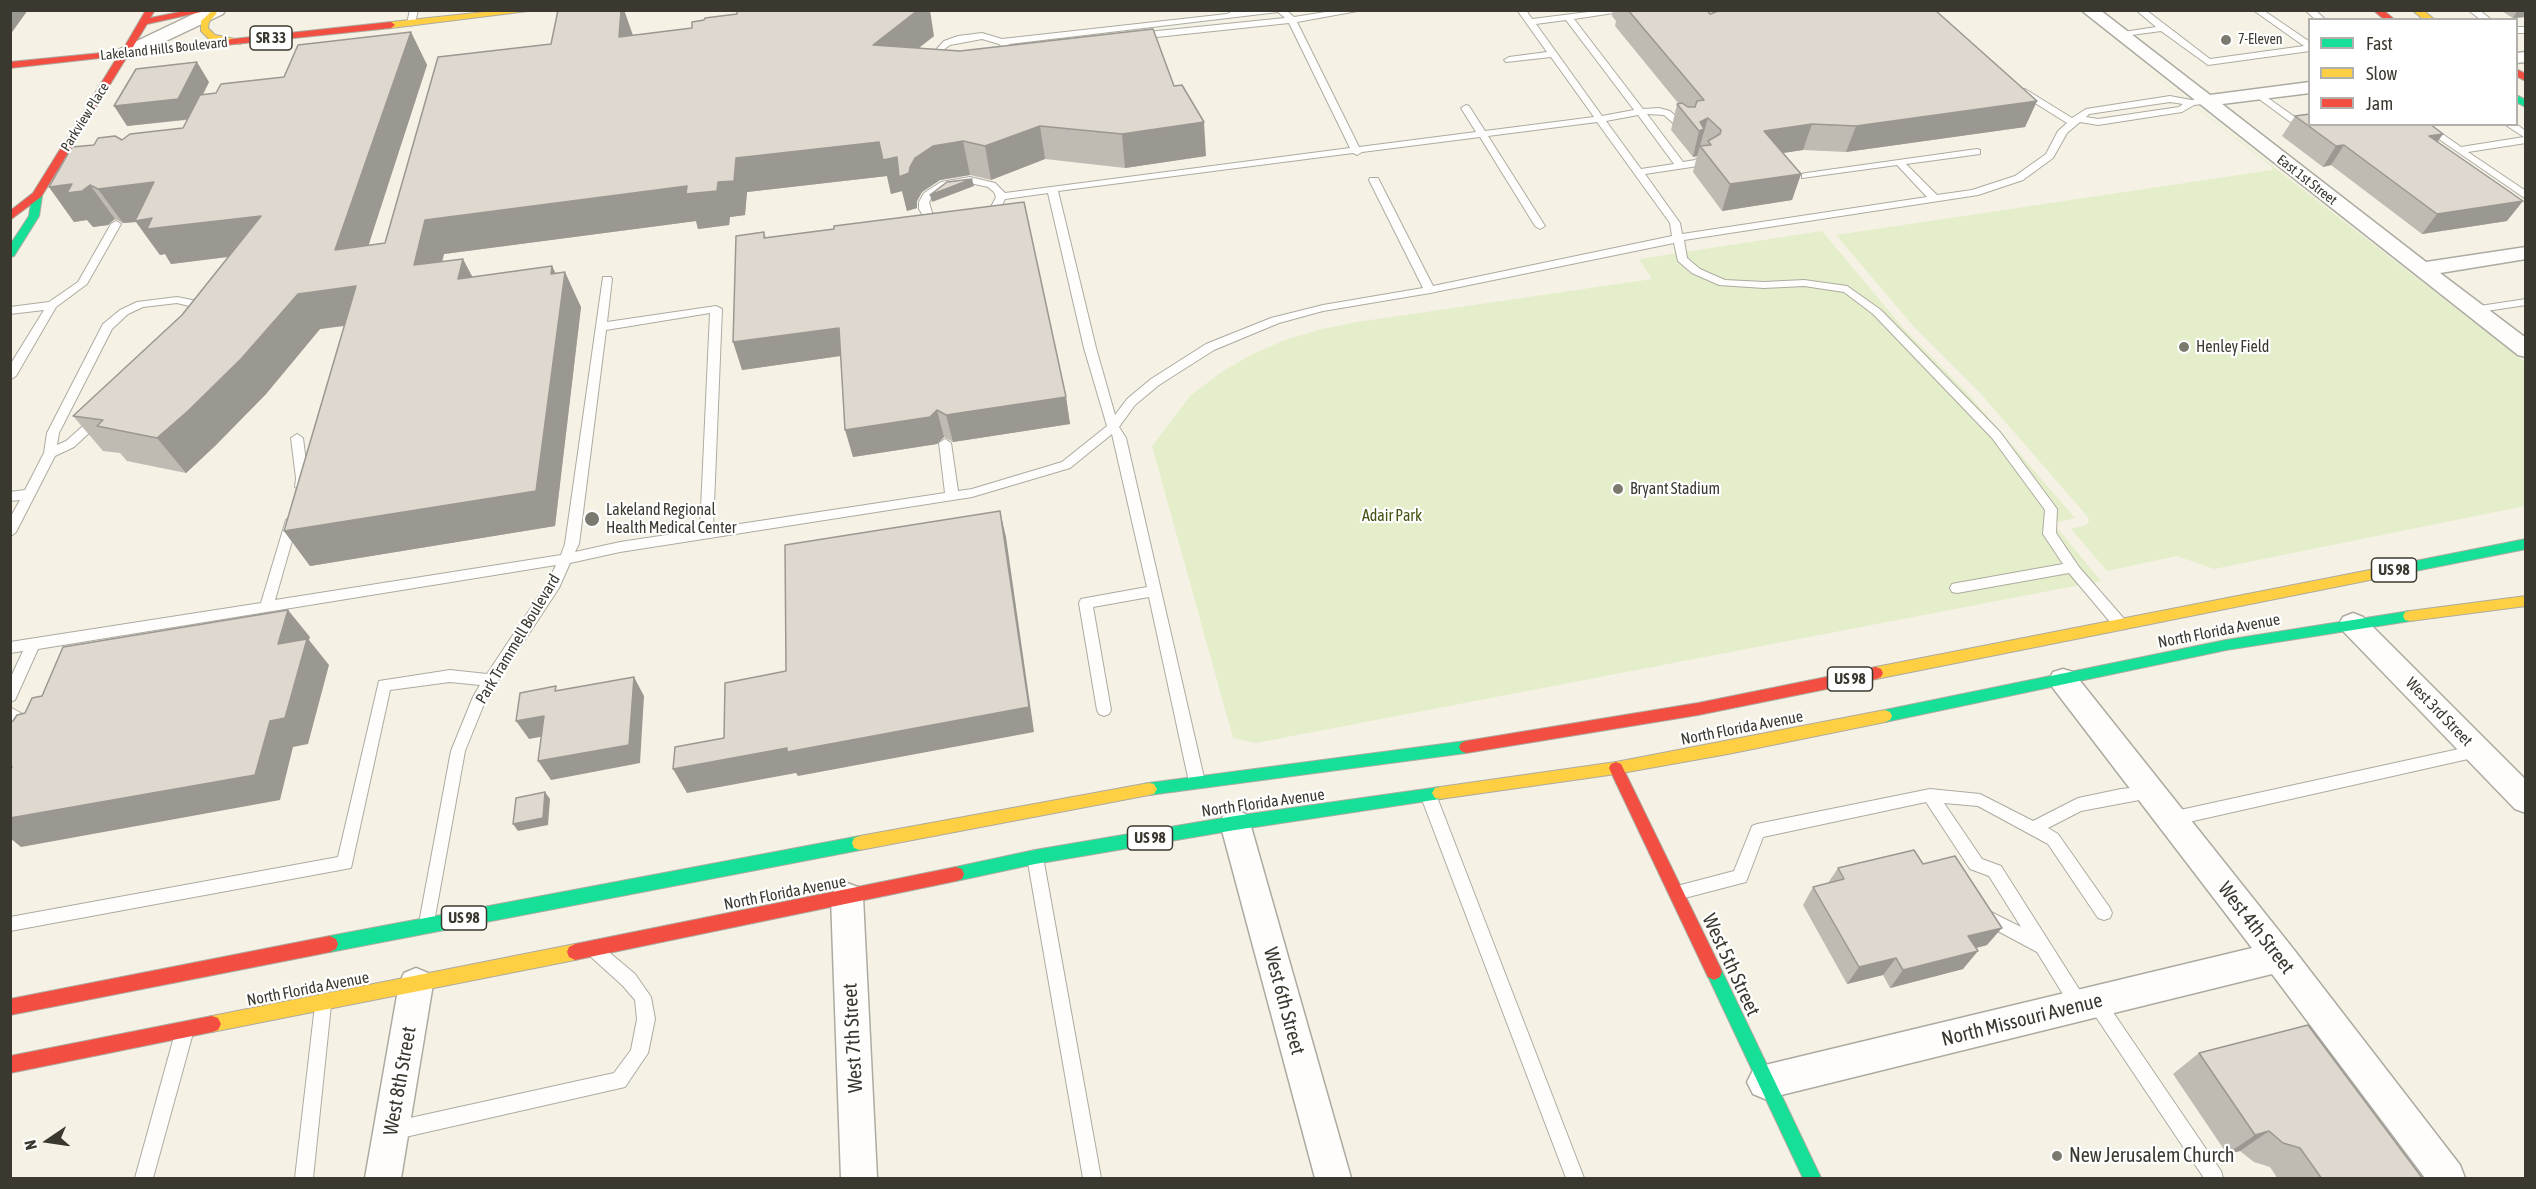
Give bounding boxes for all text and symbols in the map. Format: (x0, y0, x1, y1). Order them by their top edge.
legend (2308, 18, 2518, 126)
road number: SR 33 (250, 26, 292, 50)
place label: 7-Eleven (2238, 32, 2283, 48)
marker: 7-Eleven (2219, 33, 2233, 47)
text: Fast (2366, 33, 2393, 54)
street label: Lakeland Hills Boulevard (99, 34, 229, 64)
text: Slow (2366, 63, 2397, 84)
street label: Parkview Place (57, 80, 113, 154)
text: Jam (2366, 93, 2393, 114)
street label: East 1st Street (2274, 151, 2340, 209)
place label: Henley Field (2196, 337, 2269, 357)
marker: Henley Field (2177, 340, 2191, 354)
place label: Bryant Stadium (1630, 479, 1720, 499)
marker: Bryant Stadium (1611, 482, 1625, 496)
place label: Lakeland Regional Health Medical Center (606, 500, 736, 538)
park label: Adair Park (1362, 506, 1422, 526)
marker: Lakeland Regional Health Medical Center (583, 510, 601, 528)
road number: US 98 (2372, 558, 2416, 582)
street label: Park Trammell Boulevard (472, 571, 564, 707)
street label: North Florida Avenue (2156, 610, 2282, 652)
road number: US 98 (1828, 667, 1872, 691)
street label: West 3rd Street (2402, 674, 2476, 750)
street label: North Florida Avenue (1679, 707, 1805, 749)
street label: North Florida Avenue (1200, 785, 1326, 821)
road number: US 98 (1128, 826, 1172, 850)
street label: North Florida Avenue (722, 872, 848, 914)
street label: West 4th Street (2213, 877, 2299, 979)
road number: US 98 (442, 906, 486, 930)
street label: West 5th Street (1697, 910, 1765, 1020)
street label: West 6th Street (1258, 945, 1310, 1057)
street label: North Florida Avenue (245, 968, 371, 1010)
street label: West 7th Street (838, 982, 868, 1094)
street label: North Missouri Avenue (1939, 988, 2105, 1052)
street label: West 8th Street (379, 1025, 421, 1137)
north arrow (18, 1111, 78, 1171)
text: N (21, 1138, 40, 1152)
place label: New Jerusalem Church (2069, 1144, 2234, 1168)
marker: New Jerusalem Church (2050, 1149, 2064, 1163)

